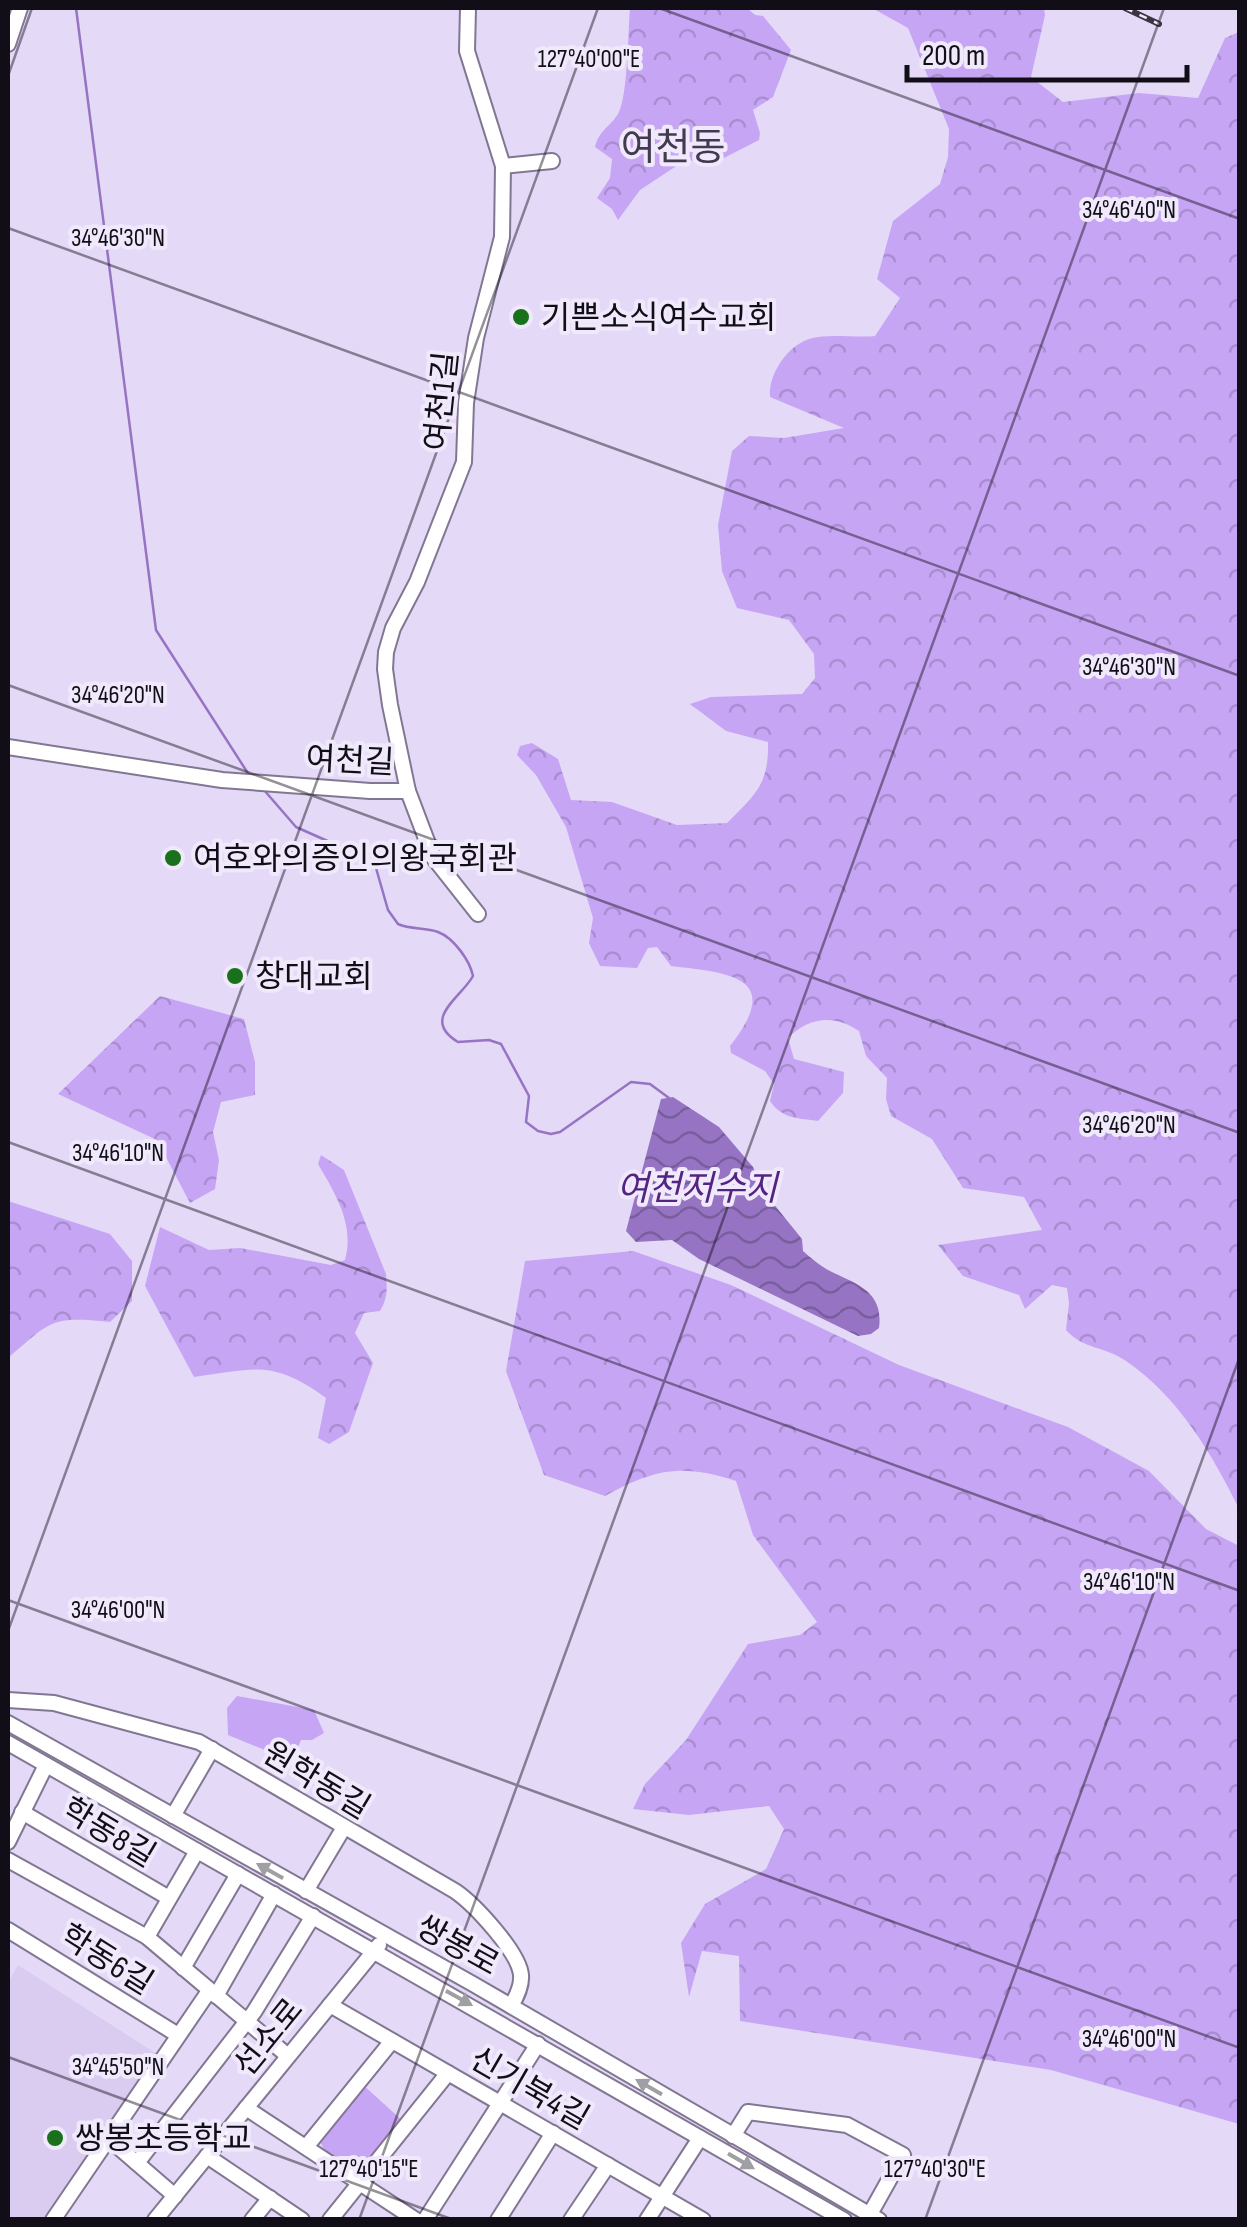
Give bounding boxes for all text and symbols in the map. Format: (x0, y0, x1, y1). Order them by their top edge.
scale bar (907, 20, 1187, 82)
text: 200 m (922, 38, 985, 74)
text: 127°40'00"E (538, 44, 640, 75)
district label: 여천동 (621, 126, 725, 171)
text: 34°46'40"N (1082, 195, 1176, 226)
text: 34°46'30"N (71, 223, 165, 254)
place label: 기쁜소식여수교회 (541, 299, 777, 338)
marker: 기쁜소식여수교회 (510, 306, 532, 328)
street label: 여천1길 (418, 350, 467, 453)
text: 34°46'30"N (1082, 652, 1176, 683)
text: 34°46'20"N (71, 680, 165, 711)
street label: 여천길 (305, 740, 395, 783)
place label: 여호와의증인의왕국회관 (193, 840, 517, 879)
marker: 여호와의증인의왕국회관 (162, 847, 184, 869)
place label: 창대교회 (255, 958, 373, 997)
marker: 창대교회 (224, 965, 246, 987)
text: 34°46'20"N (1082, 1110, 1176, 1141)
text: 34°46'10"N (72, 1138, 164, 1169)
water label: 여천저수지 (616, 1168, 780, 1211)
text: 34°46'10"N (1083, 1567, 1175, 1598)
text: 34°46'00"N (71, 1595, 165, 1626)
street label: 원학동길 (256, 1734, 377, 1828)
street label: 학동8길 (54, 1790, 162, 1876)
one-way arrow (256, 1863, 285, 1880)
street label: 쌍봉로 (409, 1908, 505, 1985)
street label: 학동6길 (52, 1917, 160, 2004)
one-way arrow (445, 1990, 474, 2007)
street label: 선소로 (226, 1991, 312, 2085)
text: 34°46'00"N (1082, 2024, 1176, 2055)
street label: 신기북4길 (463, 2040, 596, 2139)
text: 34°45'50"N (72, 2052, 164, 2083)
one-way arrow (635, 2078, 663, 2096)
place label: 쌍봉초등학교 (75, 2120, 252, 2159)
marker: 쌍봉초등학교 (44, 2127, 66, 2149)
one-way arrow (726, 2152, 755, 2169)
text: 127°40'15"E (319, 2154, 419, 2185)
text: 127°40'30"E (884, 2154, 986, 2185)

